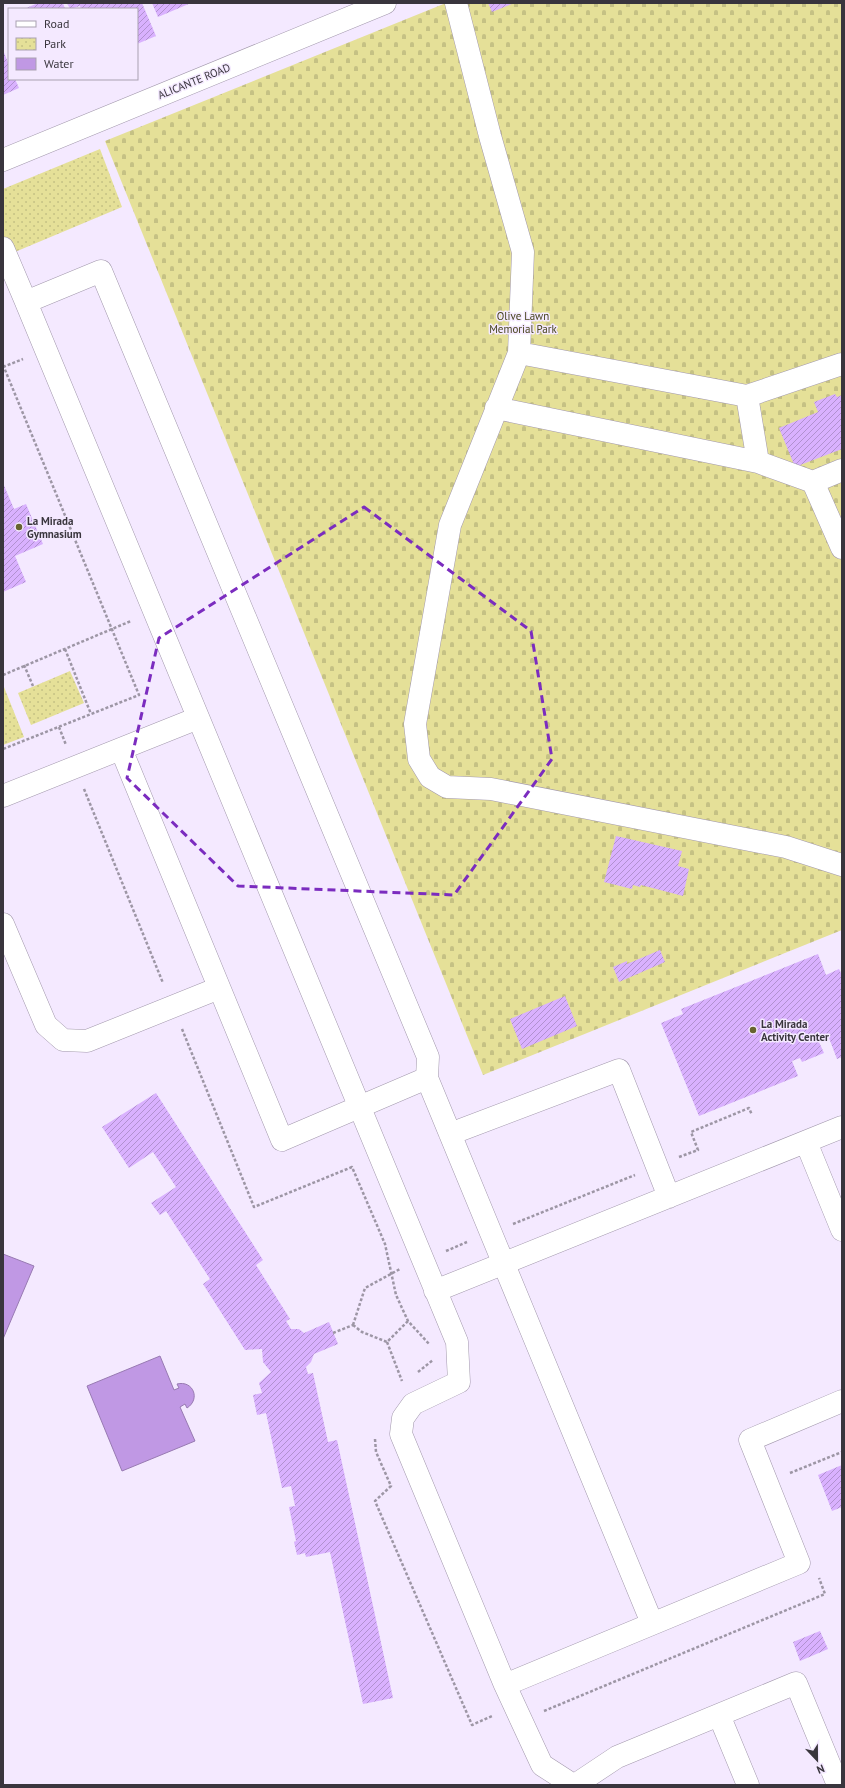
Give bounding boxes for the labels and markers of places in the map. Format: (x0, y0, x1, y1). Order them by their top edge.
place label: La Mirada Gymnasium (27, 514, 82, 541)
marker: La Mirada Gymnasium (14, 522, 24, 532)
place label: La Mirada Activity Center (761, 1017, 829, 1044)
marker: La Mirada Activity Center (748, 1025, 758, 1035)

